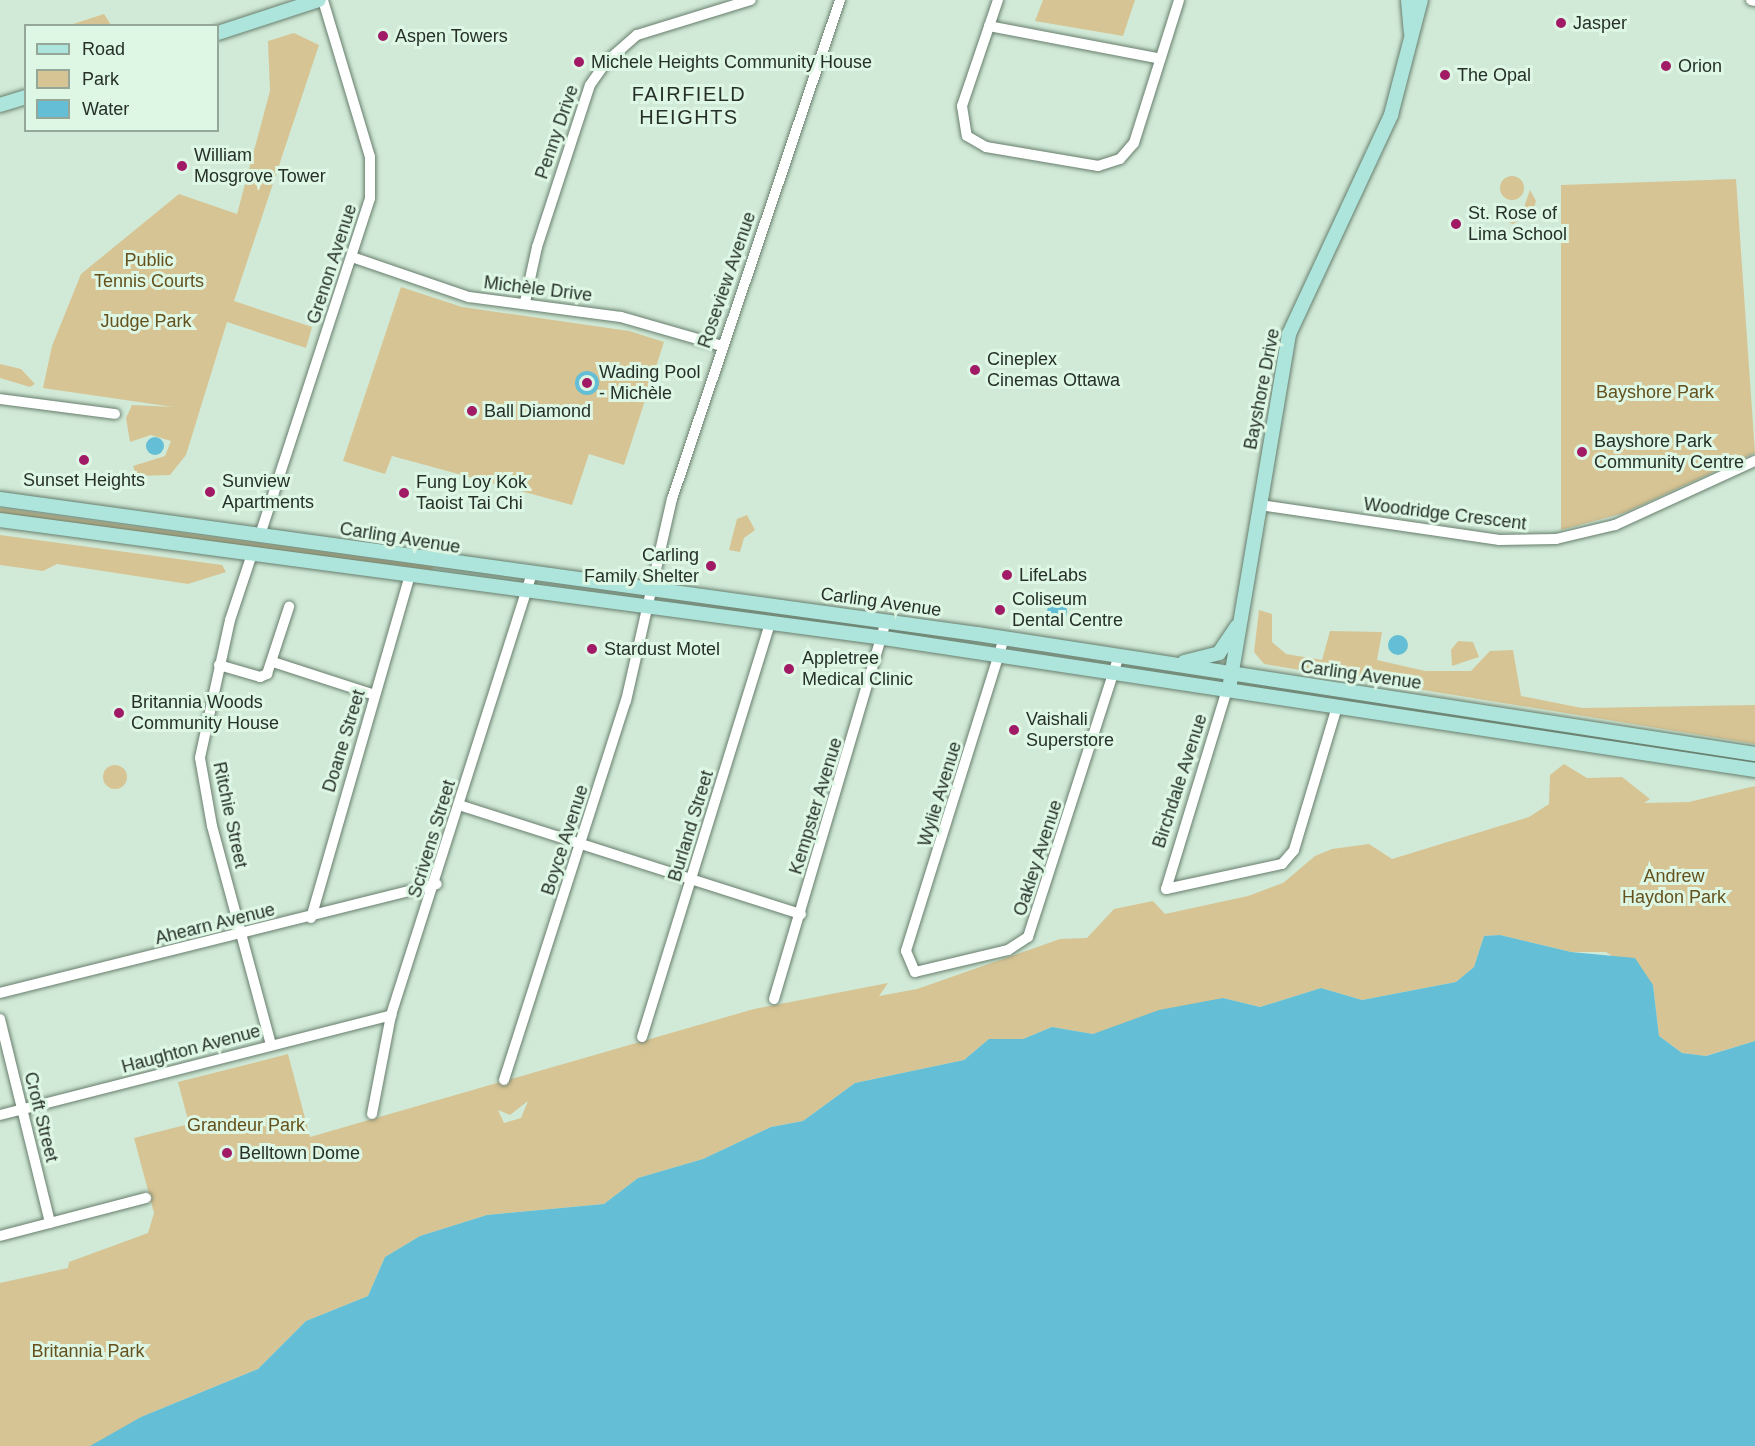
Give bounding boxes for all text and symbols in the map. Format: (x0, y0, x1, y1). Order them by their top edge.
place label: Jasper (1573, 12, 1627, 34)
marker: Jasper (1554, 16, 1568, 30)
legend (24, 24, 219, 132)
place label: Aspen Towers (395, 25, 508, 47)
marker: Aspen Towers (376, 29, 390, 43)
text: Road (82, 39, 125, 59)
place label: Michele Heights Community House (591, 51, 872, 73)
marker: Michele Heights Community House (572, 55, 586, 69)
place label: Orion (1678, 55, 1722, 77)
marker: Orion (1659, 59, 1673, 73)
place label: The Opal (1457, 64, 1531, 86)
marker: The Opal (1438, 68, 1452, 82)
text: Park (82, 69, 119, 89)
street label: Penny Drive (531, 82, 583, 182)
district label: FAIRFIELD HEIGHTS (632, 82, 746, 129)
text: Water (82, 99, 129, 119)
place label: William Mosgrove Tower (194, 145, 326, 188)
marker: William Mosgrove Tower (175, 159, 189, 173)
street label: Grenon Avenue (302, 201, 362, 327)
place label: St. Rose of Lima School (1468, 203, 1567, 246)
street label: Roseview Avenue (693, 209, 761, 351)
marker: St. Rose of Lima School (1449, 217, 1463, 231)
park label: Public Tennis Courts (94, 250, 204, 292)
street label: Michèle Drive (483, 272, 593, 306)
park label: Judge Park (100, 310, 192, 332)
street label: Bayshore Drive (1240, 327, 1284, 451)
place label: Cineplex Cinemas Ottawa (987, 349, 1120, 392)
place label: Wading Pool - Michèle (599, 362, 700, 404)
marker: Cineplex Cinemas Ottawa (968, 363, 982, 377)
marker: Wading Pool - Michèle (580, 376, 594, 390)
park label: Bayshore Park (1596, 381, 1714, 403)
place label: Ball Diamond (484, 400, 591, 422)
marker: Ball Diamond (465, 404, 479, 418)
place label: Bayshore Park Community Centre (1594, 431, 1744, 474)
marker: Bayshore Park Community Centre (1575, 445, 1589, 459)
marker: Sunset Heights (77, 453, 91, 467)
place label: Sunset Heights (23, 469, 145, 491)
place label: Sunview Apartments (222, 471, 314, 514)
place label: Fung Loy Kok Taoist Tai Chi (416, 472, 527, 514)
marker: Sunview Apartments (203, 485, 217, 499)
marker: Fung Loy Kok Taoist Tai Chi (397, 486, 411, 500)
street label: Woodridge Crescent (1362, 493, 1528, 535)
street label: Carling Avenue (338, 518, 462, 558)
place label: Carling Family Shelter (584, 545, 699, 588)
marker: Carling Family Shelter (704, 559, 718, 573)
place label: LifeLabs (1019, 564, 1087, 586)
marker: LifeLabs (1000, 568, 1014, 582)
street label: Carling Avenue (819, 583, 943, 621)
place label: Coliseum Dental Centre (1012, 589, 1123, 632)
marker: Coliseum Dental Centre (993, 603, 1007, 617)
place label: Stardust Motel (604, 638, 720, 660)
marker: Stardust Motel (585, 642, 599, 656)
place label: Appletree Medical Clinic (802, 648, 913, 690)
street label: Carling Avenue (1299, 656, 1423, 694)
marker: Appletree Medical Clinic (780, 660, 798, 678)
street label: Doane Street (318, 687, 370, 795)
place label: Britannia Woods Community House (131, 692, 279, 734)
marker: Britannia Woods Community House (112, 706, 126, 720)
place label: Vaishali Superstore (1026, 709, 1114, 752)
street label: Birchdale Avenue (1148, 711, 1212, 851)
marker: Vaishali Superstore (1007, 723, 1021, 737)
street label: Kempster Avenue (785, 735, 847, 877)
street label: Wylie Avenue (914, 738, 966, 850)
street label: Ritchie Street (208, 760, 252, 870)
street label: Burland Street (664, 768, 718, 884)
street label: Scrivens Street (404, 777, 460, 901)
street label: Boyce Avenue (537, 782, 593, 898)
street label: Oakley Avenue (1009, 797, 1067, 919)
park label: Andrew Haydon Park (1622, 866, 1726, 908)
street label: Ahearn Avenue (152, 899, 278, 949)
street label: Haughton Avenue (119, 1020, 263, 1078)
street label: Croft Street (19, 1070, 63, 1164)
park label: Grandeur Park (187, 1114, 305, 1136)
place label: Belltown Dome (239, 1142, 360, 1164)
marker: Belltown Dome (220, 1146, 234, 1160)
park label: Britannia Park (31, 1340, 145, 1362)

